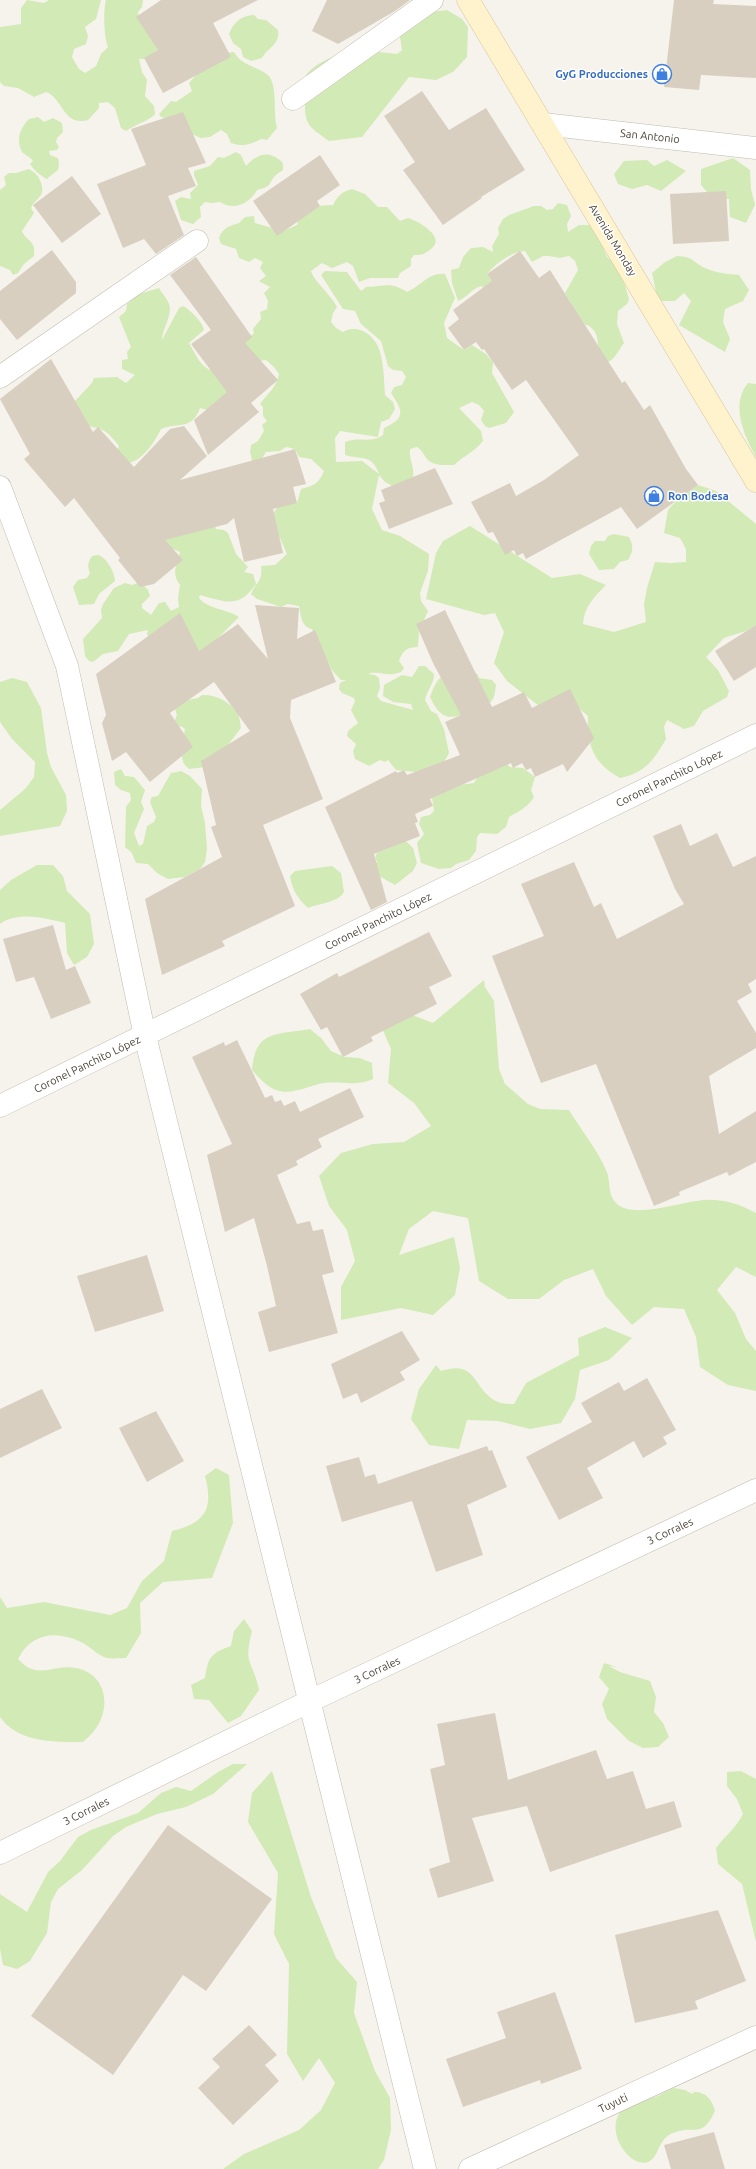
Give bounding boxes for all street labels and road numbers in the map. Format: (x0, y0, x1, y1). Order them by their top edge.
street label: San Antonio (620, 127, 680, 145)
street label: Avenida Monday (587, 202, 640, 279)
street label: Coronel Panchito López (614, 747, 724, 809)
street label: Coronel Panchito López (323, 890, 433, 952)
street label: Coronel Panchito López (32, 1033, 142, 1095)
street label: 3 Corrales (645, 1515, 695, 1547)
street label: 3 Corrales (352, 1654, 402, 1686)
street label: 3 Corrales (61, 1795, 111, 1827)
street label: Tuyuti (597, 2091, 629, 2115)

